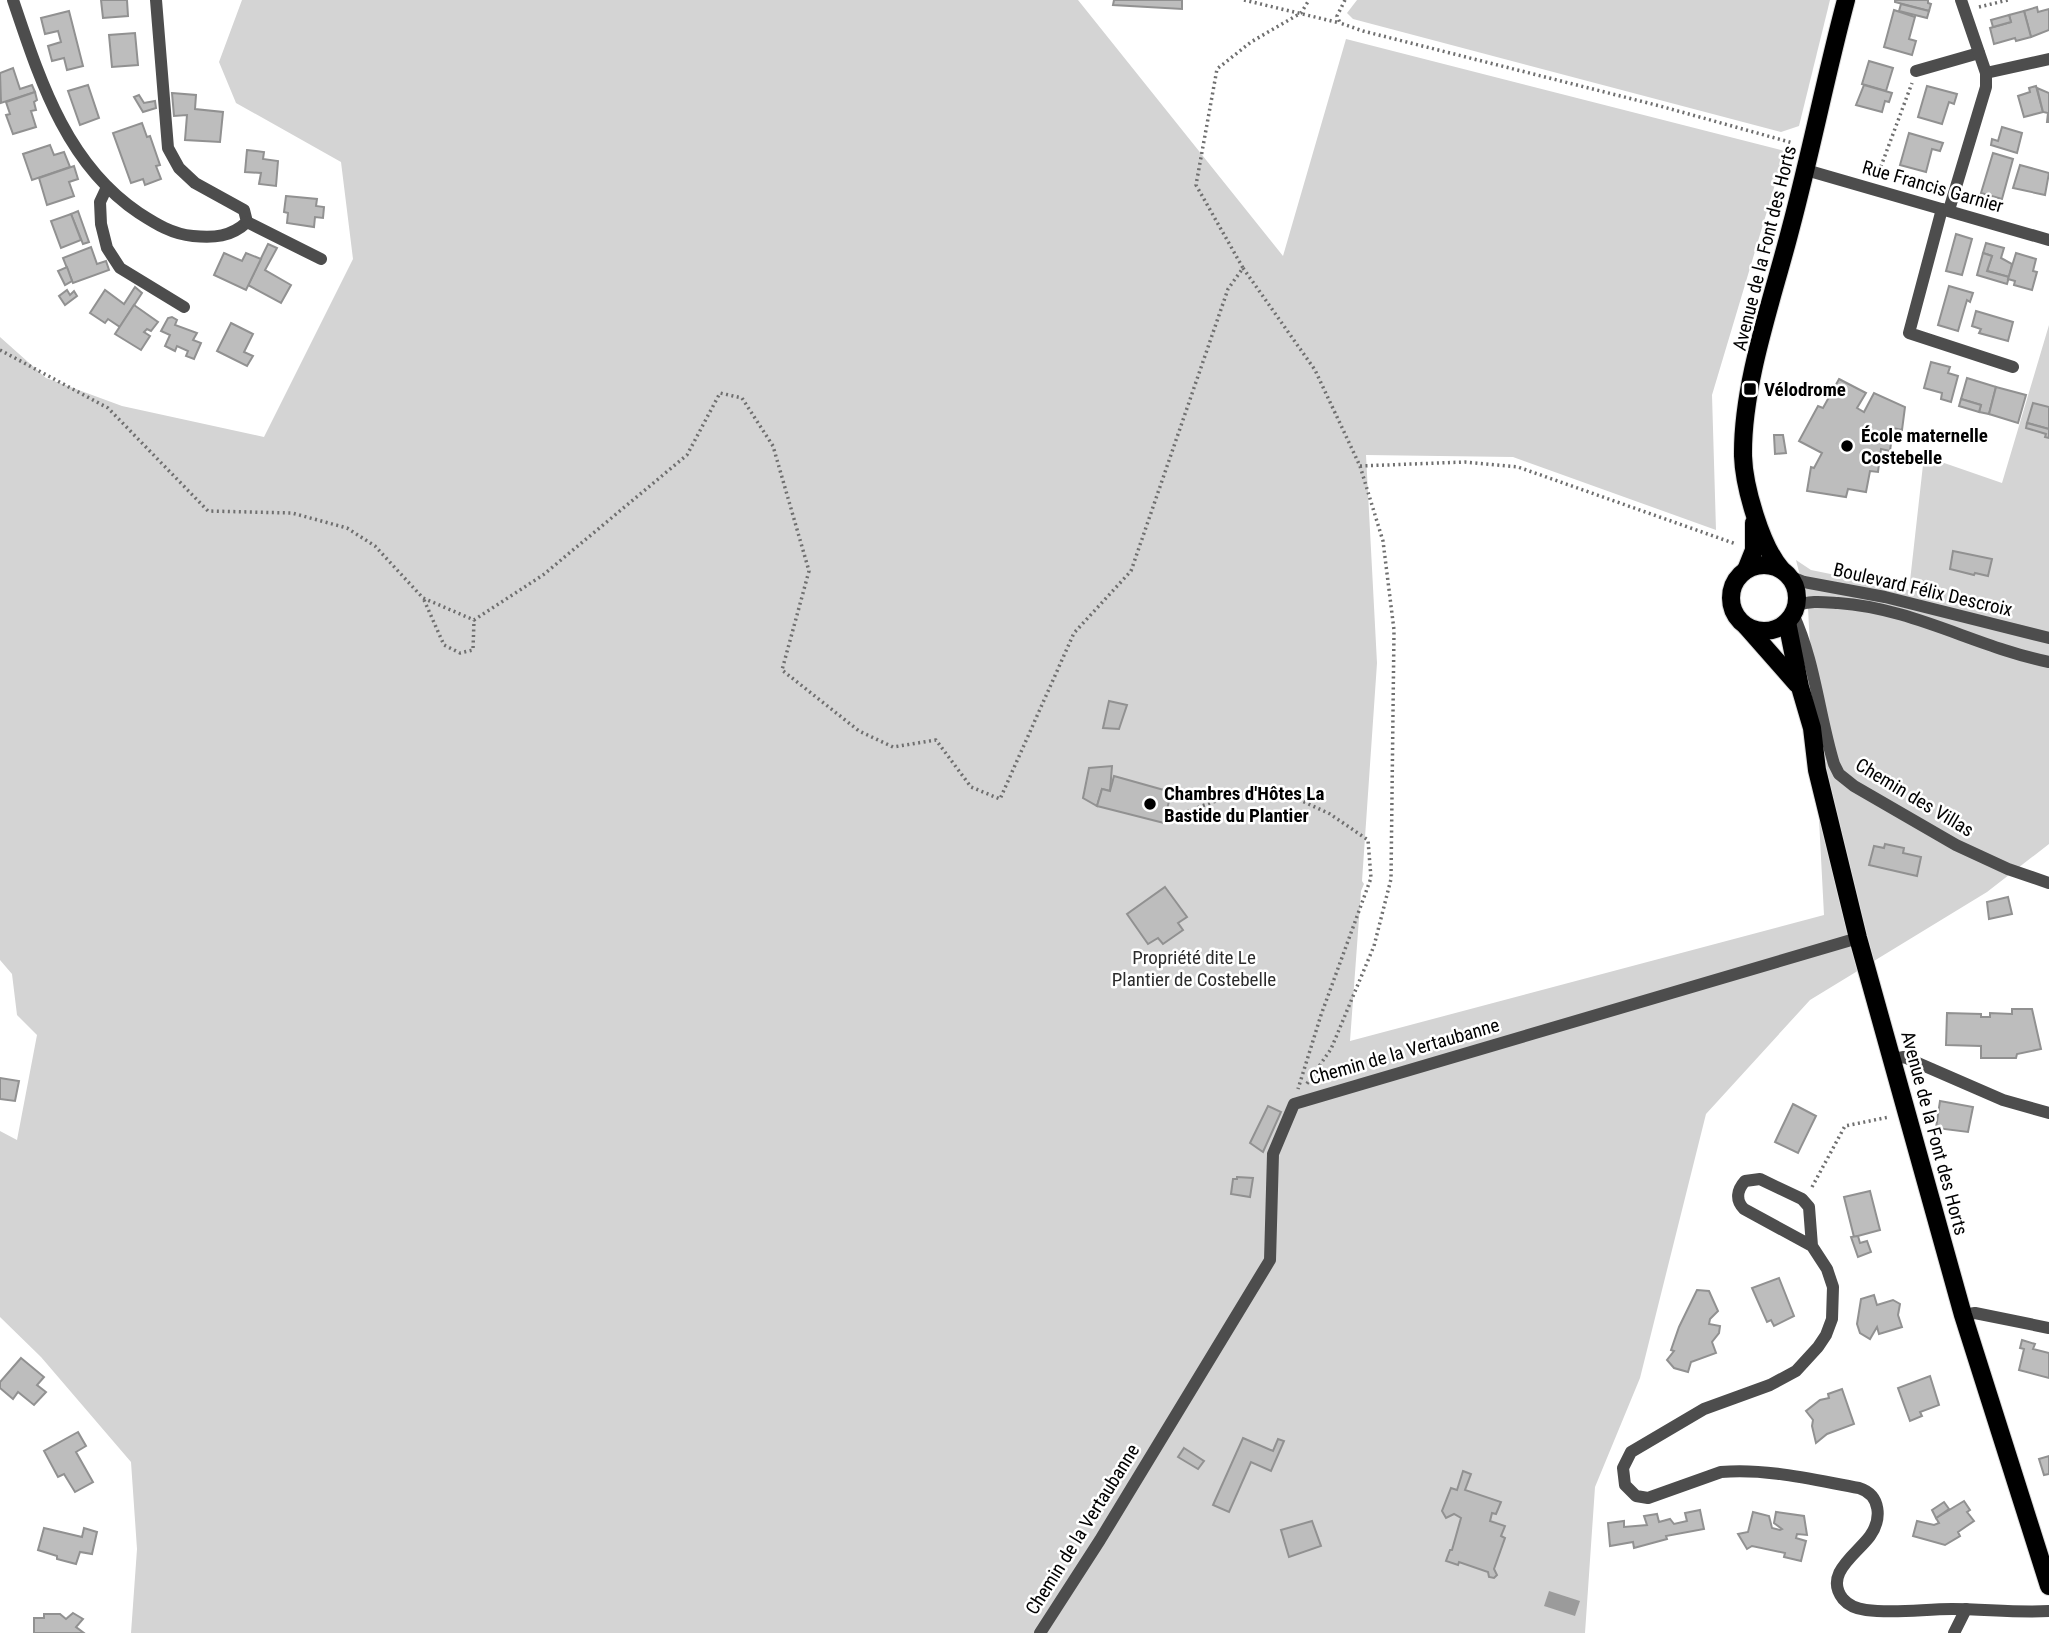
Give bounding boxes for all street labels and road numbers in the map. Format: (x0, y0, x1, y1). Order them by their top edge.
street label: Avenue de la Font des Horts (1728, 143, 1801, 353)
street label: Rue Francis Garnier (1860, 155, 2006, 218)
street label: Boulevard Félix Descroix (1831, 558, 2015, 621)
street label: Chemin des Villas (1851, 753, 1978, 842)
street label: Chemin de la Vertaubanne (1306, 1013, 1502, 1090)
street label: Avenue de la Font des Horts (1896, 1029, 1973, 1238)
street label: Chemin de la Vertaubanne (1021, 1440, 1144, 1619)

